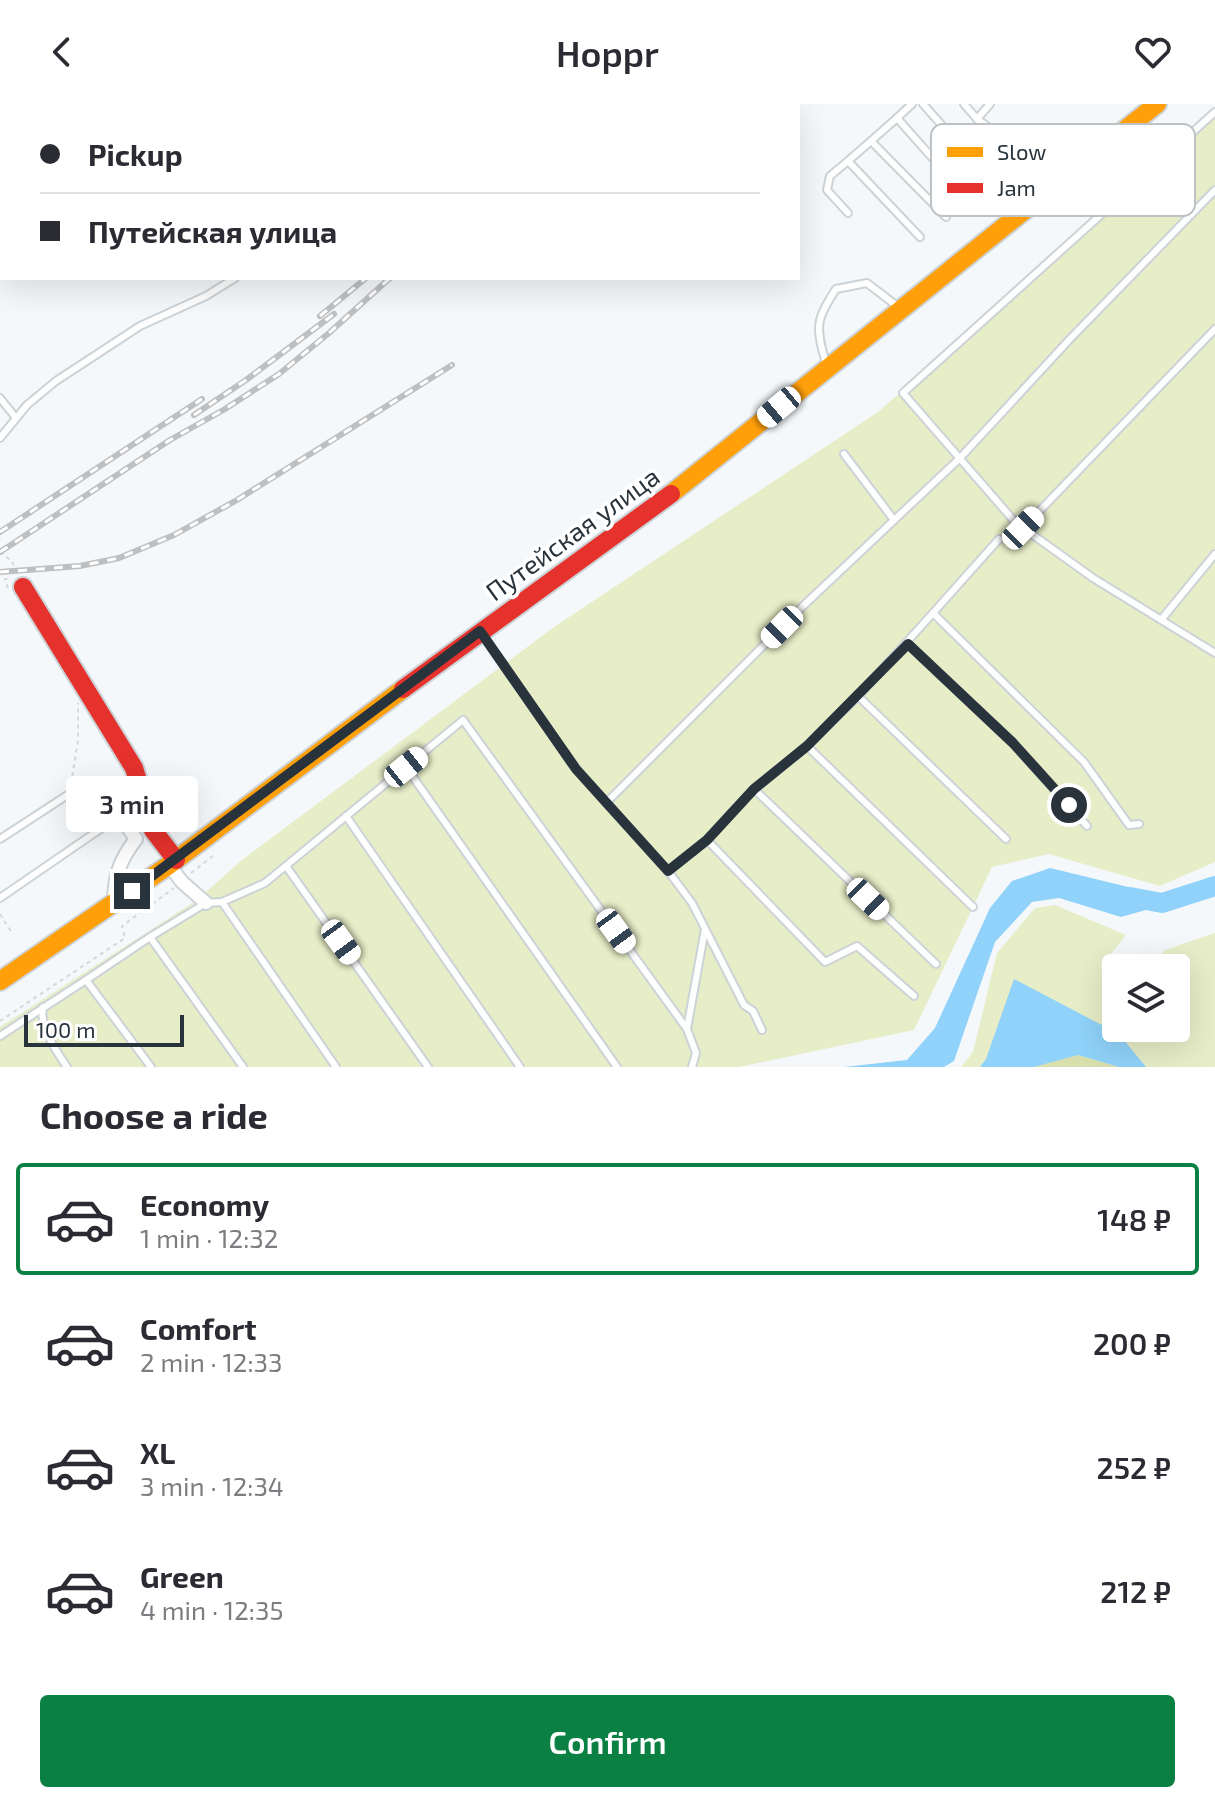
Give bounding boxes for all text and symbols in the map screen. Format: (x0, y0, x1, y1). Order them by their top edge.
icon: back (40, 30, 84, 74)
icon: heart (1131, 30, 1175, 74)
text: Hoppr (556, 31, 659, 74)
legend (931, 124, 1195, 216)
text: Pickup (88, 136, 183, 172)
text: Slow (997, 138, 1046, 164)
text: Jam (997, 174, 1036, 200)
text: Путейская улица (88, 213, 337, 249)
car (753, 382, 805, 432)
street label: Путейская улица (479, 460, 665, 607)
car (998, 502, 1048, 554)
car (757, 602, 807, 652)
car (380, 743, 432, 791)
callout: 3 min (66, 775, 198, 831)
route start (1051, 787, 1087, 823)
text: 3 min (99, 788, 165, 819)
route end (114, 873, 150, 909)
car (842, 874, 894, 924)
car (592, 905, 640, 957)
car (317, 916, 365, 968)
map controls (1102, 954, 1190, 1042)
button: layers (1102, 954, 1190, 1042)
scale bar (24, 1011, 184, 1047)
text: 100 m (36, 1016, 95, 1042)
text: Choose a ride (40, 1093, 268, 1136)
icon: car (44, 1183, 116, 1255)
text: Economy (140, 1186, 269, 1222)
text: 148 ₽ (1097, 1201, 1171, 1237)
text: 1 min · 12:32 (140, 1222, 278, 1253)
icon: car (44, 1307, 116, 1379)
text: Comfort (140, 1310, 257, 1346)
text: 200 ₽ (1093, 1325, 1171, 1361)
text: 2 min · 12:33 (140, 1346, 282, 1377)
icon: car (44, 1431, 116, 1503)
text: XL (140, 1434, 175, 1470)
text: 252 ₽ (1096, 1449, 1171, 1485)
text: 3 min · 12:34 (140, 1470, 284, 1501)
icon: car (44, 1555, 116, 1627)
text: Green (140, 1558, 224, 1594)
text: 212 ₽ (1100, 1573, 1171, 1609)
text: 4 min · 12:35 (140, 1594, 283, 1625)
button: Confirm (40, 1695, 1175, 1787)

